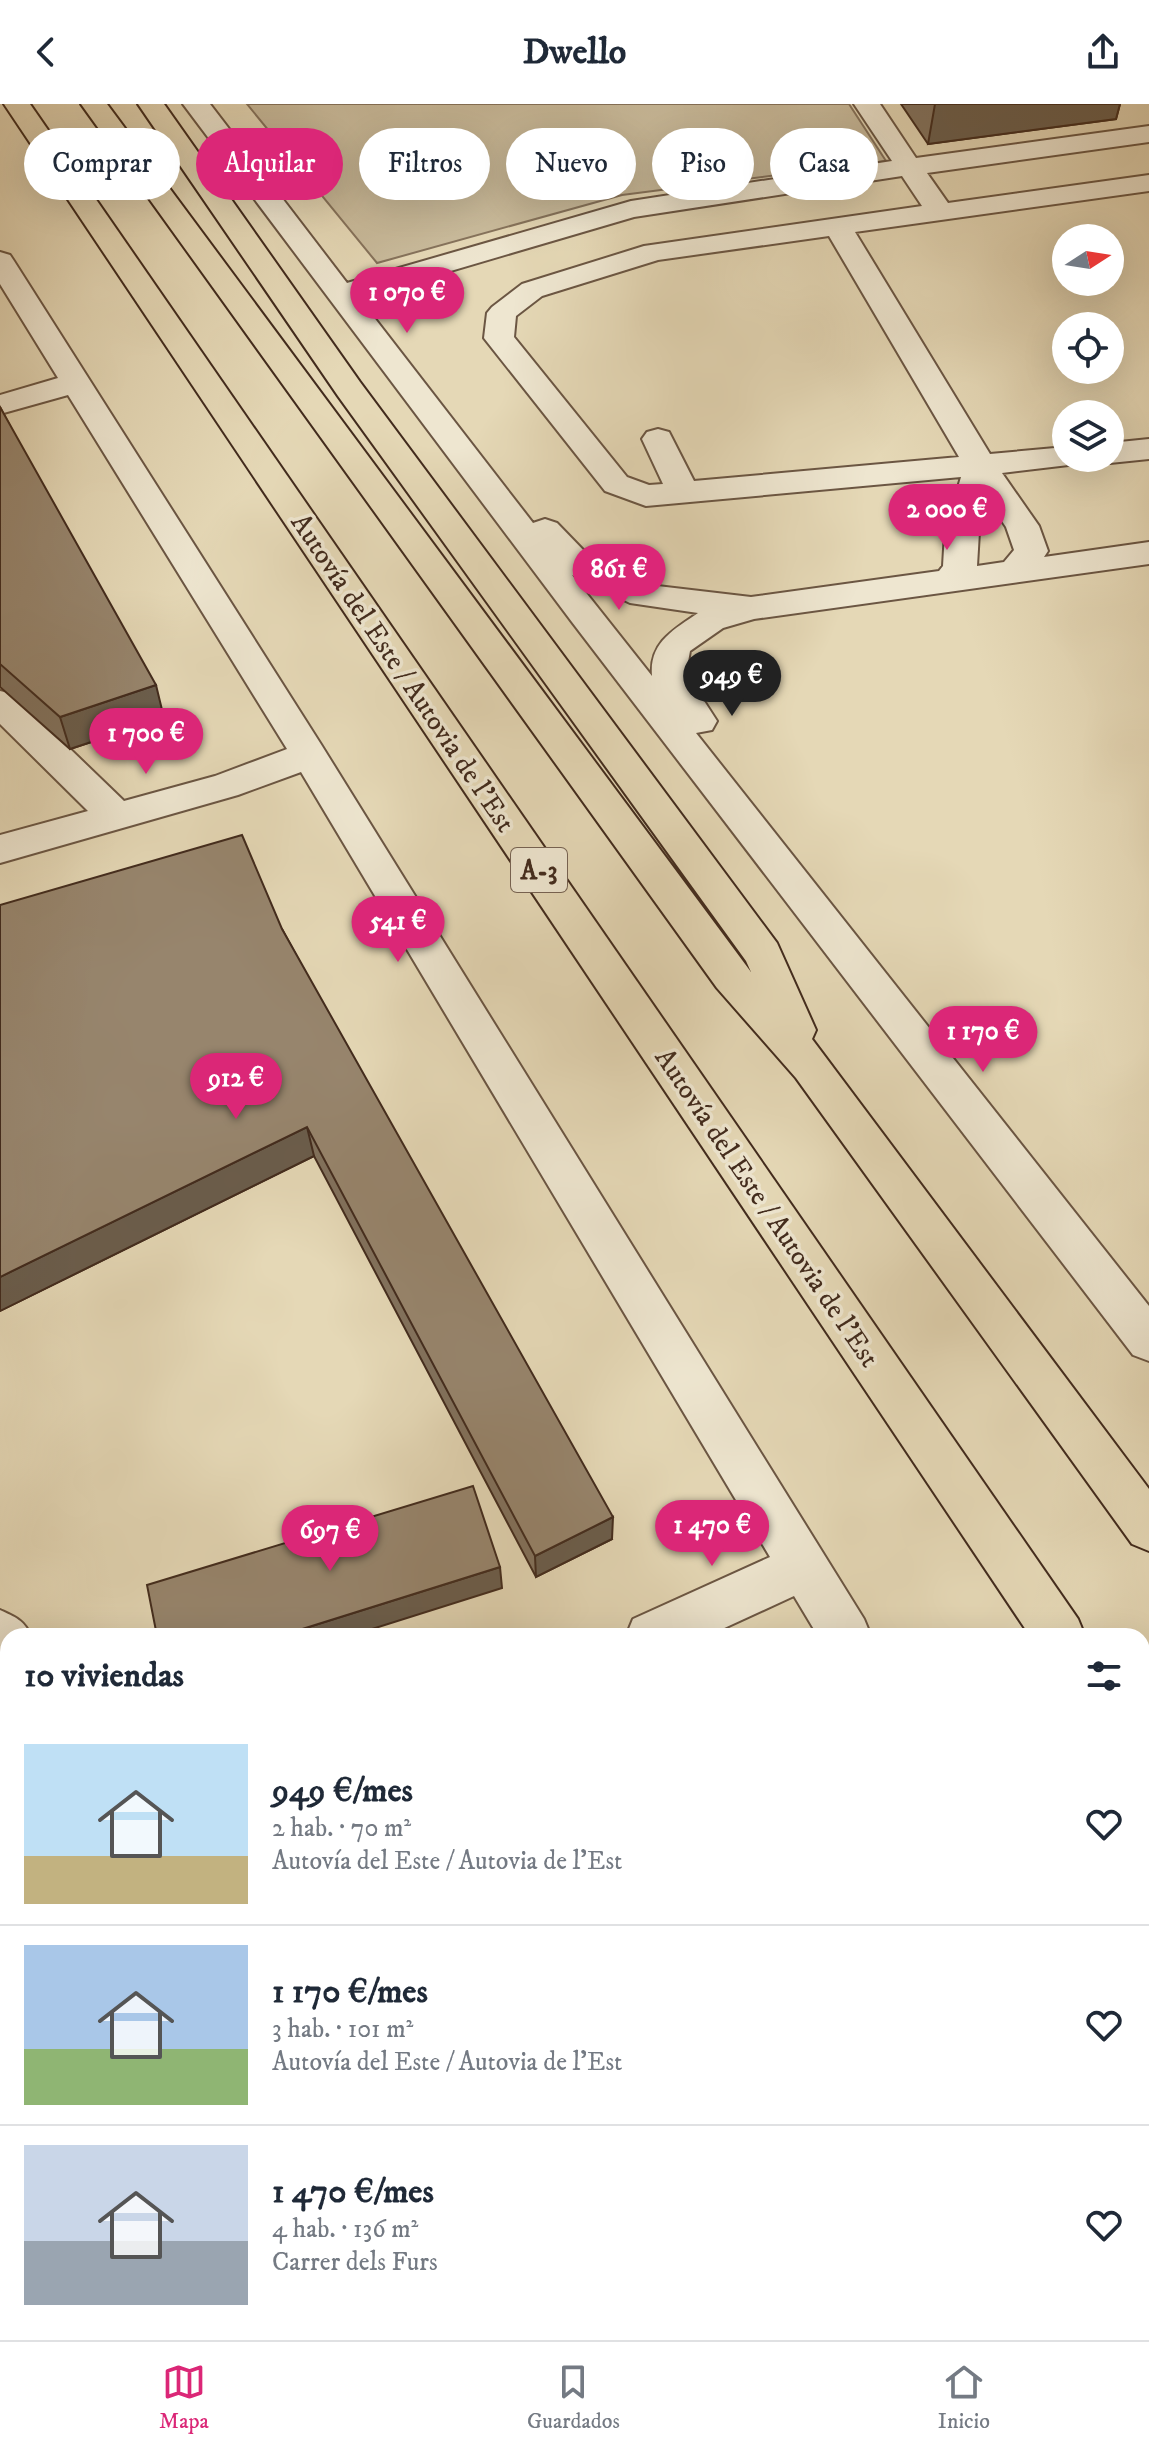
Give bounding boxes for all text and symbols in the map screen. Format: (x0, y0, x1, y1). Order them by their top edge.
icon: back (24, 30, 68, 74)
text: Dwello (523, 30, 626, 75)
icon: share (1081, 30, 1125, 74)
chip: Comprar (24, 128, 180, 200)
chip: Alquilar (196, 128, 343, 200)
chip: Filtros (359, 128, 490, 200)
chip: Nuevo (506, 128, 636, 200)
chip: Piso (652, 128, 754, 200)
chip: Casa (770, 128, 878, 200)
north arrow (1052, 224, 1124, 296)
map controls (1052, 224, 1124, 472)
pin: 1 070 € (333, 267, 481, 335)
text: 1 070 € (368, 276, 446, 309)
button: locate (1052, 312, 1124, 384)
button: layers (1052, 400, 1124, 472)
pin: 2 000 € (873, 484, 1021, 552)
text: 2 000 € (906, 493, 988, 526)
street label: Autovía del Este / Autovia de l'Est (283, 507, 523, 839)
pin: 861 € (563, 544, 675, 612)
text: 861 € (591, 553, 647, 586)
pin: 949 € (676, 650, 788, 718)
text: 949 € (701, 659, 763, 692)
pin: 1 700 € (72, 708, 220, 776)
text: 1 700 € (107, 717, 185, 750)
road number: A-3 (511, 848, 567, 892)
pin: 541 € (342, 896, 454, 964)
text: 541 € (370, 905, 426, 938)
pin: 1 170 € (909, 1006, 1057, 1074)
text: 1 170 € (946, 1015, 1020, 1048)
street label: Autovía del Este / Autovia de l'Est (647, 1042, 887, 1374)
pin: 912 € (180, 1053, 292, 1121)
text: 912 € (208, 1062, 264, 1095)
pin: 1 470 € (638, 1500, 786, 1568)
pin: 697 € (274, 1505, 386, 1573)
text: 1 470 € (673, 1509, 751, 1542)
text: 697 € (299, 1514, 361, 1547)
icon: filters (1082, 1654, 1126, 1698)
text: 10 viviendas (24, 1655, 184, 1697)
text: 949 €/mes (272, 1770, 413, 1812)
icon: home (88, 1776, 184, 1872)
icon: heart (1082, 1802, 1126, 1846)
text: 2 hab. · 70 m² (272, 1812, 411, 1845)
text: Autovía del Este / Autovia de l'Est (272, 1845, 622, 1878)
text: 1 170 €/mes (272, 1971, 428, 2013)
icon: home (88, 1977, 184, 2073)
icon: heart (1082, 2003, 1126, 2047)
text: 3 hab. · 101 m² (272, 2013, 413, 2046)
text: Autovía del Este / Autovia de l'Est (272, 2046, 622, 2079)
text: 1 470 €/mes (272, 2171, 434, 2213)
icon: home (88, 2177, 184, 2273)
icon: heart (1082, 2203, 1126, 2247)
text: 4 hab. · 136 m² (272, 2213, 418, 2246)
text: Carrer dels Furs (272, 2246, 438, 2279)
tab: Mapa (159, 2360, 209, 2435)
tab: Guardados (527, 2360, 620, 2435)
tab: Inicio (938, 2360, 990, 2435)

